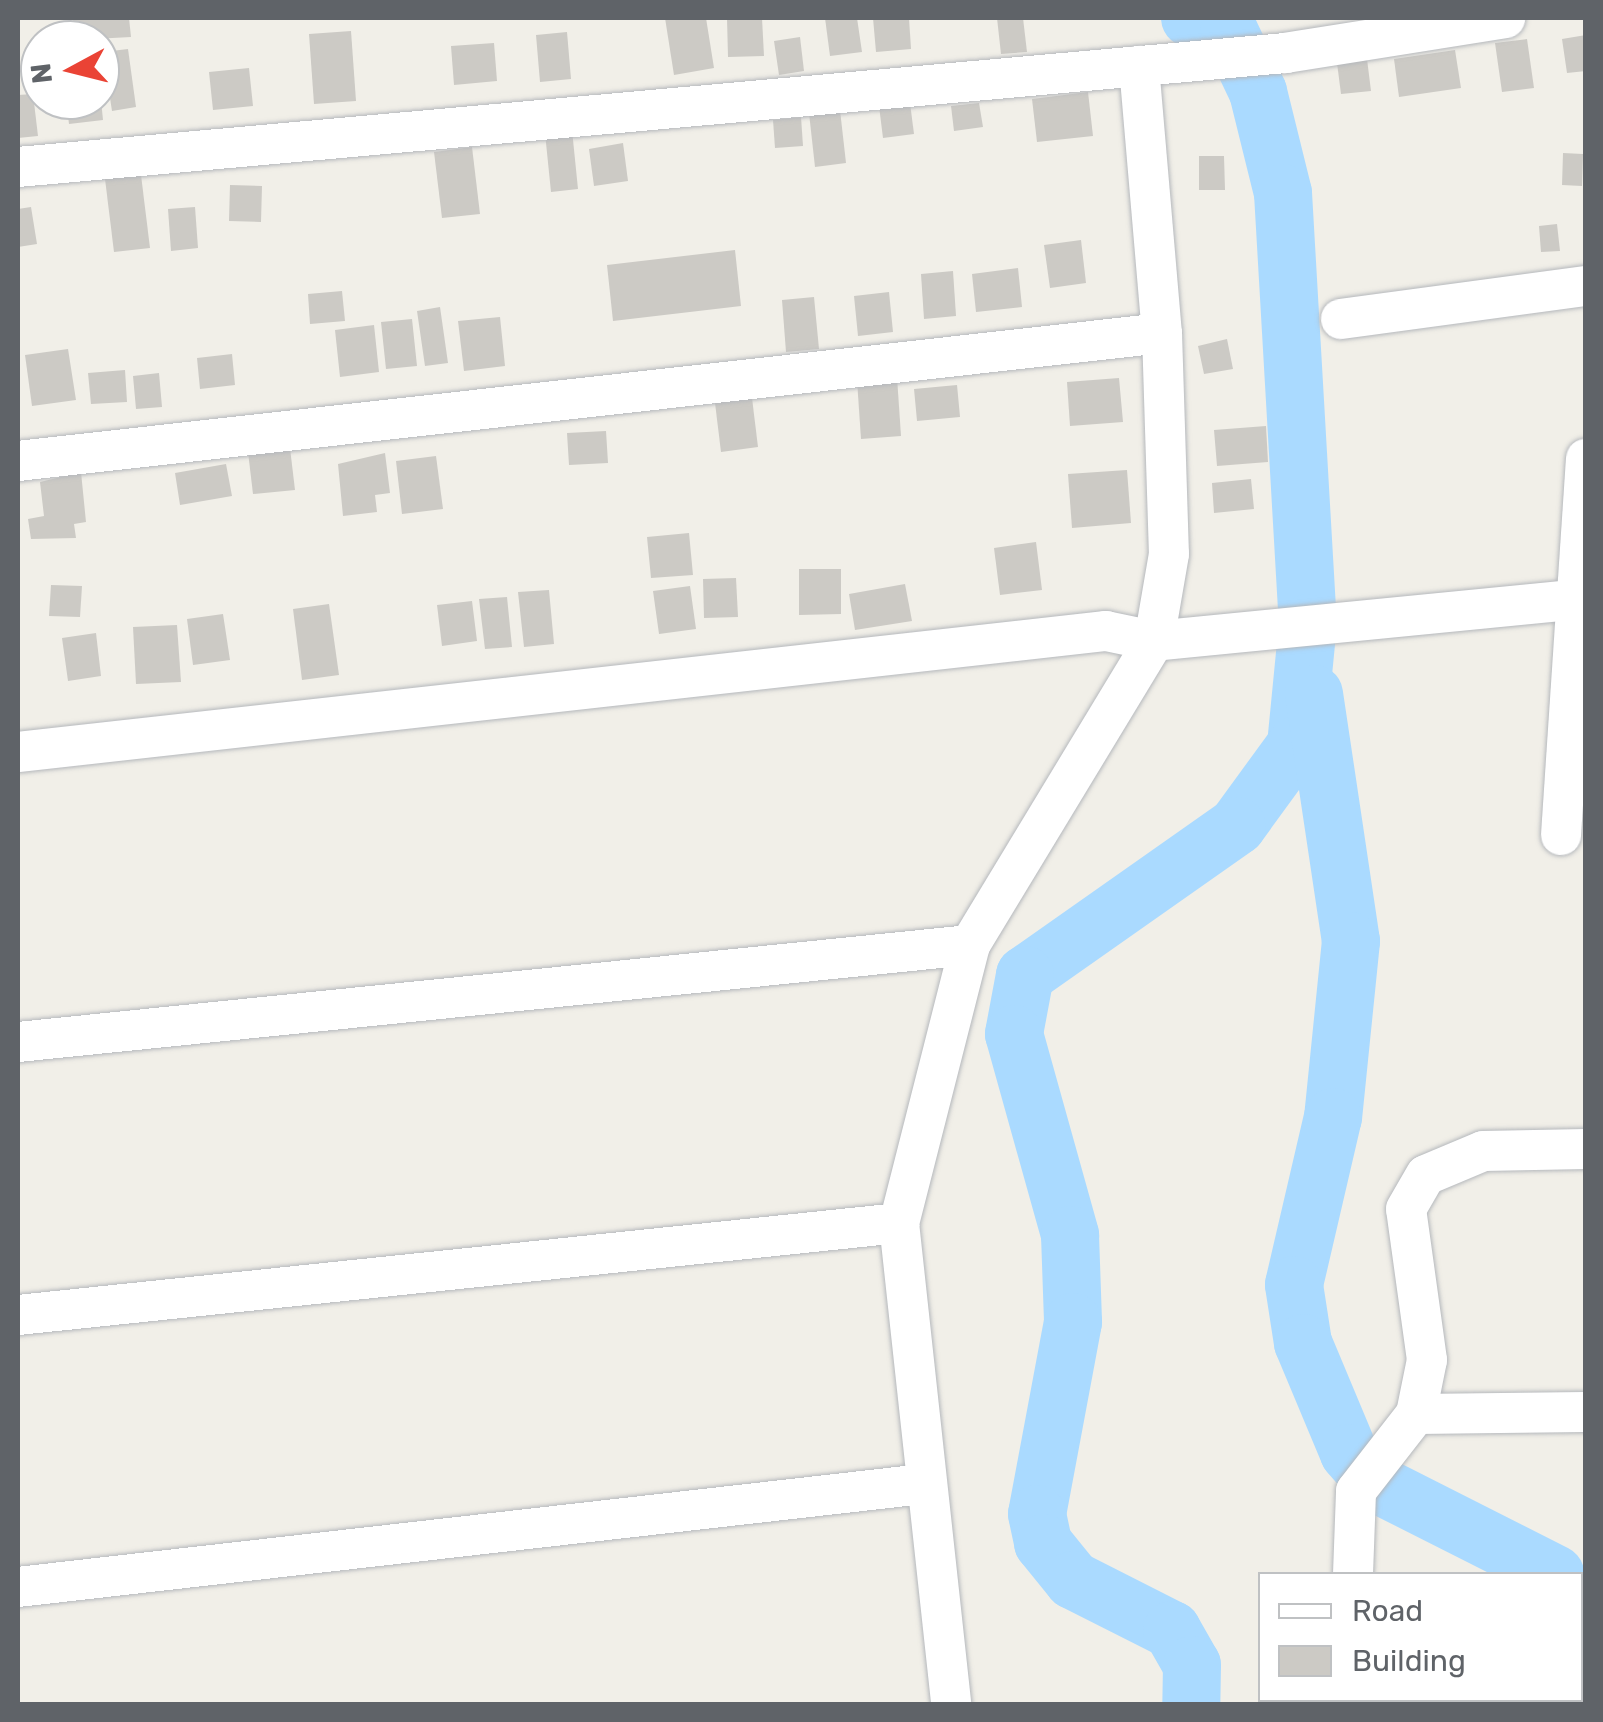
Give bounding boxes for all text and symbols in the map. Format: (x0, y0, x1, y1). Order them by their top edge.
north arrow (20, 20, 120, 120)
text: N (24, 61, 59, 85)
legend (1258, 1572, 1583, 1702)
text: Road (1352, 1593, 1423, 1629)
text: Building (1352, 1643, 1466, 1679)

